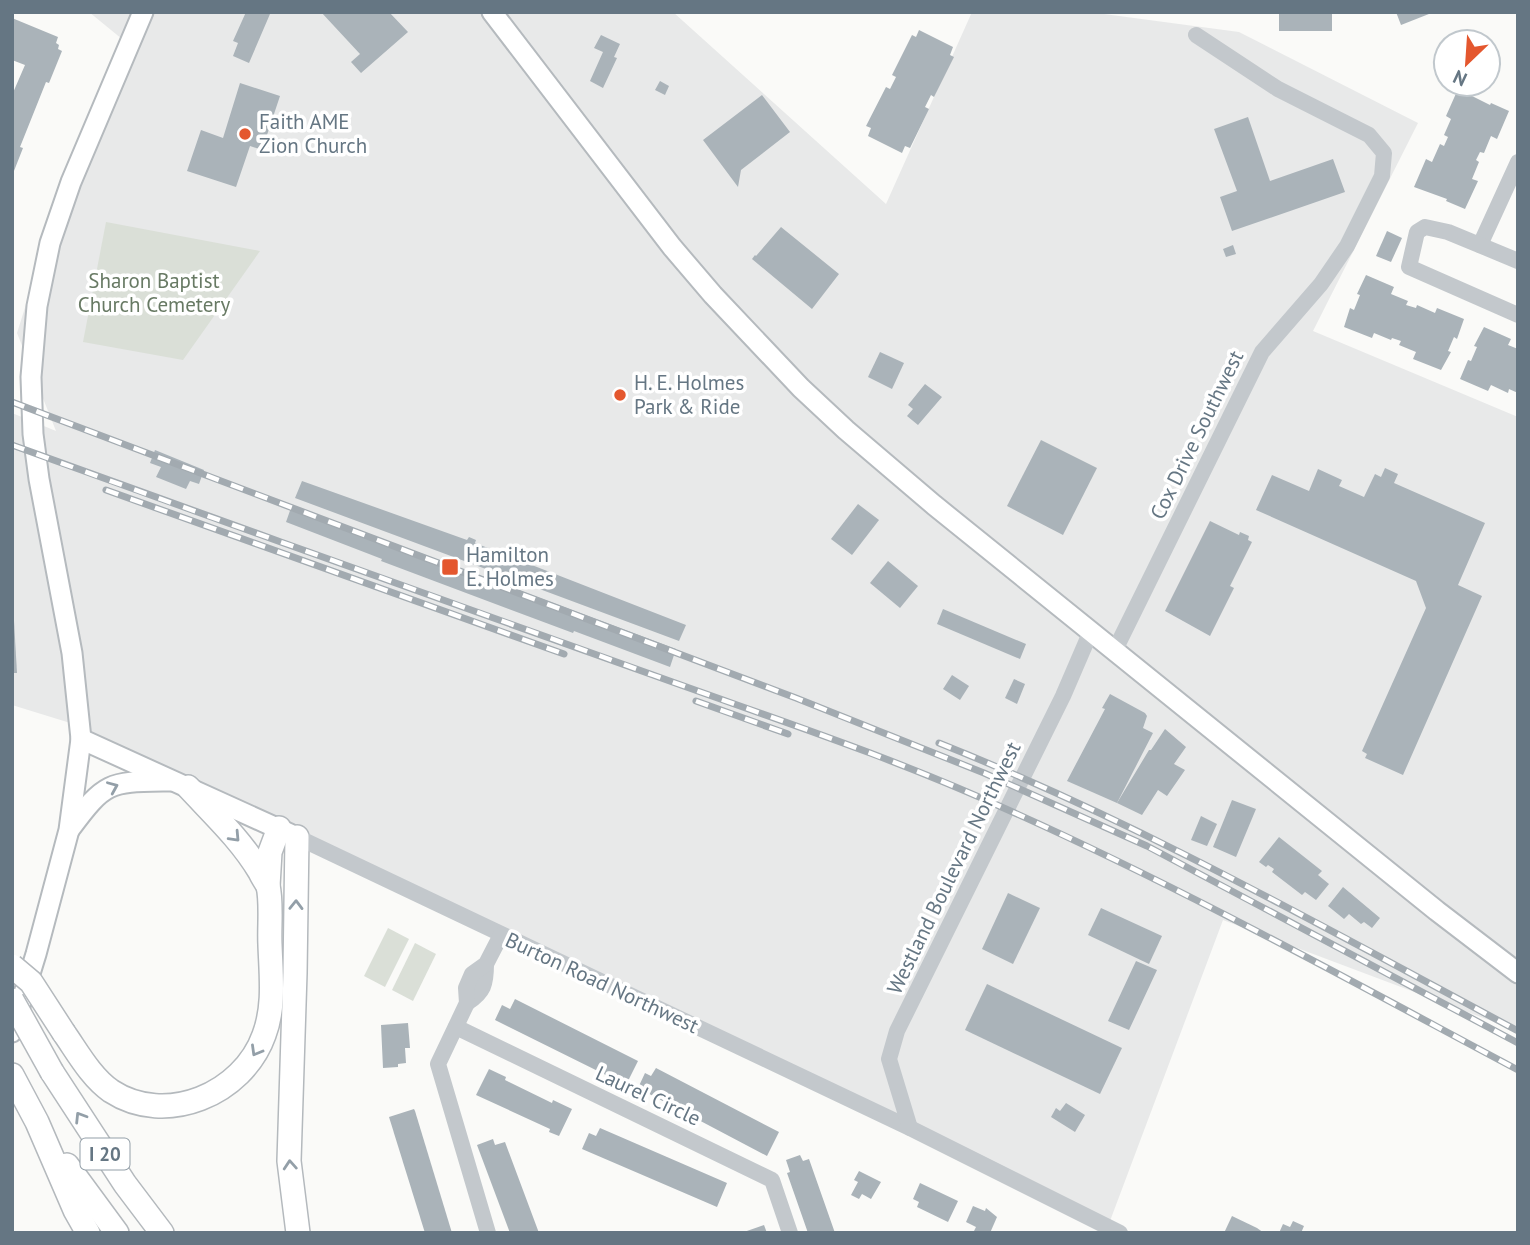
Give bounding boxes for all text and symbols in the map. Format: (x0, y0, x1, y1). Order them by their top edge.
north arrow (1432, 28, 1502, 98)
text: N (1449, 65, 1471, 92)
place label: Faith AME Zion Church (259, 108, 367, 159)
marker: Faith AME Zion Church (237, 126, 253, 142)
park label: Sharon Baptist Church Cemetery (78, 267, 231, 318)
street label: Cox Drive Southwest (1144, 346, 1249, 524)
place label: H. E. Holmes Park & Ride (634, 369, 744, 420)
marker: H. E. Holmes Park & Ride (612, 387, 628, 403)
place label: Hamilton E. Holmes (466, 541, 554, 592)
marker: Hamilton E. Holmes (440, 557, 460, 577)
street label: Westland Boulevard Northwest (881, 737, 1026, 998)
one-way arrow (105, 781, 118, 795)
one-way arrow (226, 829, 239, 842)
one-way arrow (288, 899, 304, 910)
street label: Burton Road Northwest (501, 926, 703, 1039)
one-way arrow (251, 1044, 264, 1057)
street label: Laurel Circle (591, 1059, 705, 1132)
one-way arrow (76, 1111, 89, 1124)
road number: I 20 (80, 1138, 130, 1170)
one-way arrow (283, 1159, 298, 1170)

